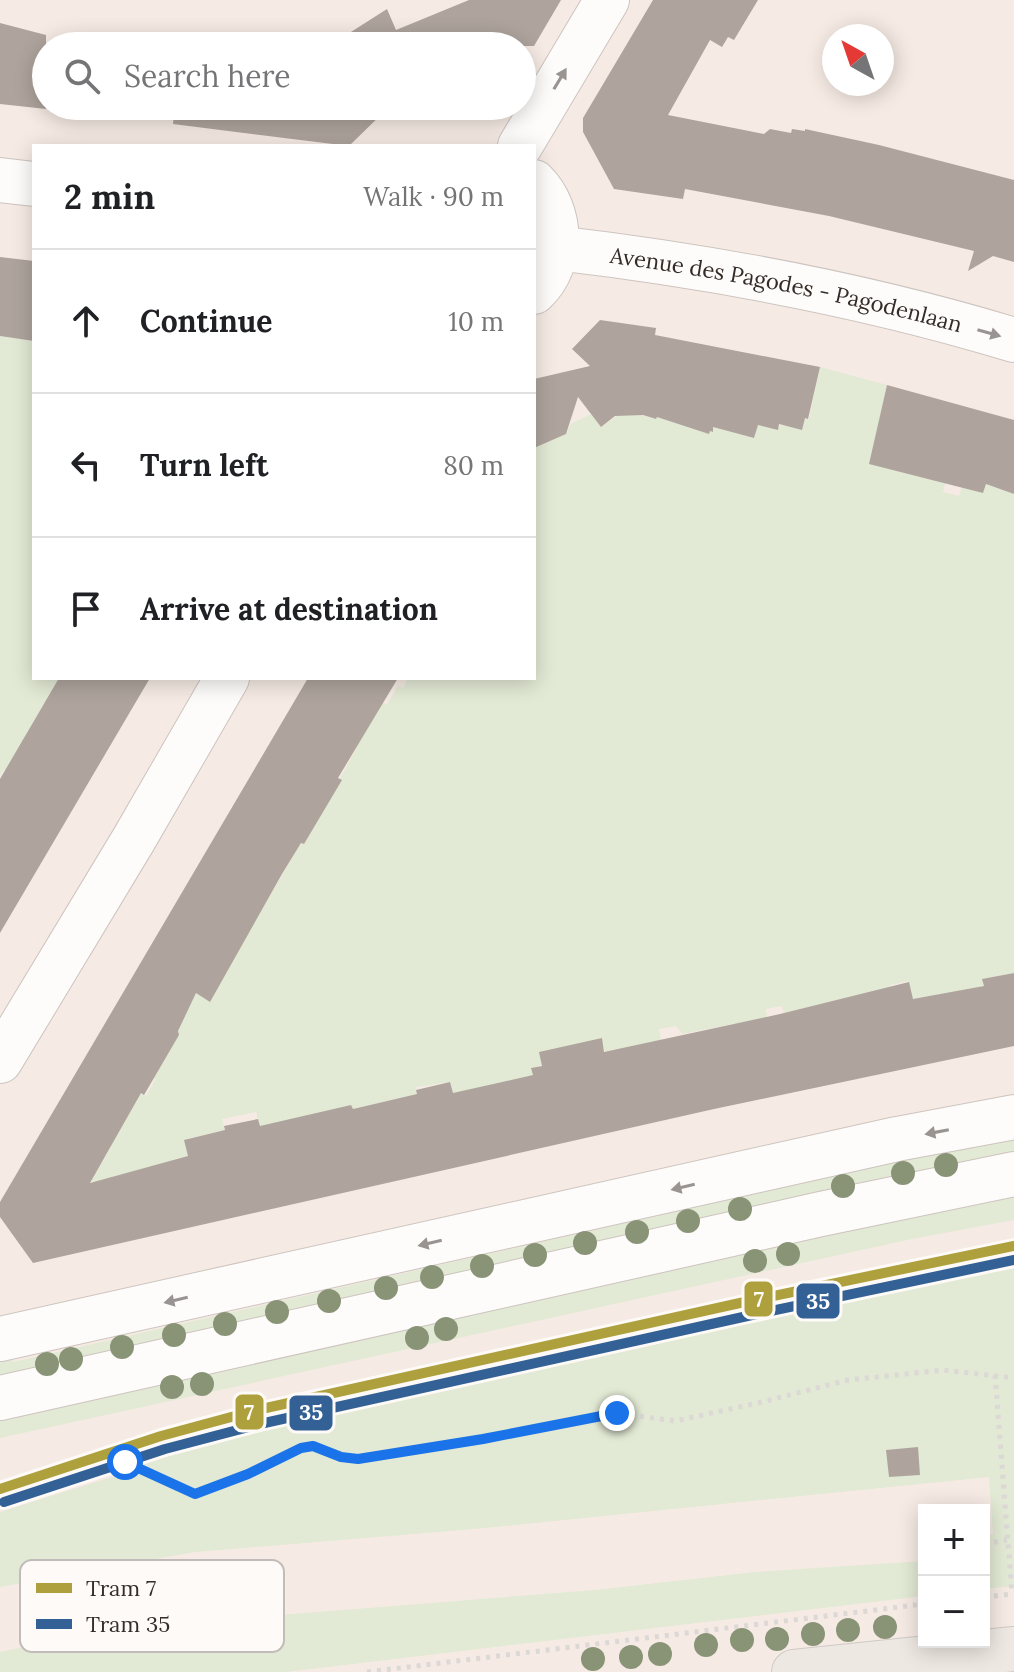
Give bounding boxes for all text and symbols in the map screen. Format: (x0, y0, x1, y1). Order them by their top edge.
north arrow (822, 24, 894, 96)
search box (32, 32, 536, 120)
icon: search (60, 54, 104, 98)
text: Search here (124, 57, 291, 95)
one-way arrow (553, 68, 567, 90)
text: 2 min (64, 175, 155, 218)
text: Walk · 90 m (363, 180, 504, 213)
street label: Avenue des Pagodes - Pagodenlaan (607, 241, 965, 338)
icon: ahead (64, 299, 108, 343)
text: Continue (140, 302, 272, 340)
text: 10 m (448, 305, 504, 338)
one-way arrow (978, 327, 1002, 340)
icon: left (64, 443, 108, 487)
text: Turn left (140, 446, 268, 484)
text: 80 m (443, 449, 504, 482)
icon: arrive (64, 587, 108, 631)
text: Arrive at destination (140, 590, 438, 628)
one-way arrow (925, 1126, 950, 1138)
one-way arrow (671, 1181, 696, 1194)
one-way arrow (417, 1237, 442, 1250)
line badge: 7 (743, 1280, 774, 1318)
line badge: 35 (795, 1282, 841, 1320)
text: 7 (754, 1285, 764, 1313)
text: 35 (806, 1287, 830, 1315)
one-way arrow (163, 1294, 188, 1307)
line badge: 7 (234, 1393, 265, 1431)
line badge: 35 (288, 1394, 334, 1432)
route end (599, 1395, 635, 1431)
text: 7 (244, 1398, 254, 1426)
text: 35 (299, 1398, 323, 1426)
route start (107, 1444, 143, 1480)
map controls (918, 1504, 990, 1648)
button: + (918, 1504, 990, 1576)
legend (20, 1560, 284, 1652)
text: Tram 7 (86, 1574, 156, 1602)
button: − (918, 1576, 990, 1648)
text: Tram 35 (86, 1610, 170, 1638)

